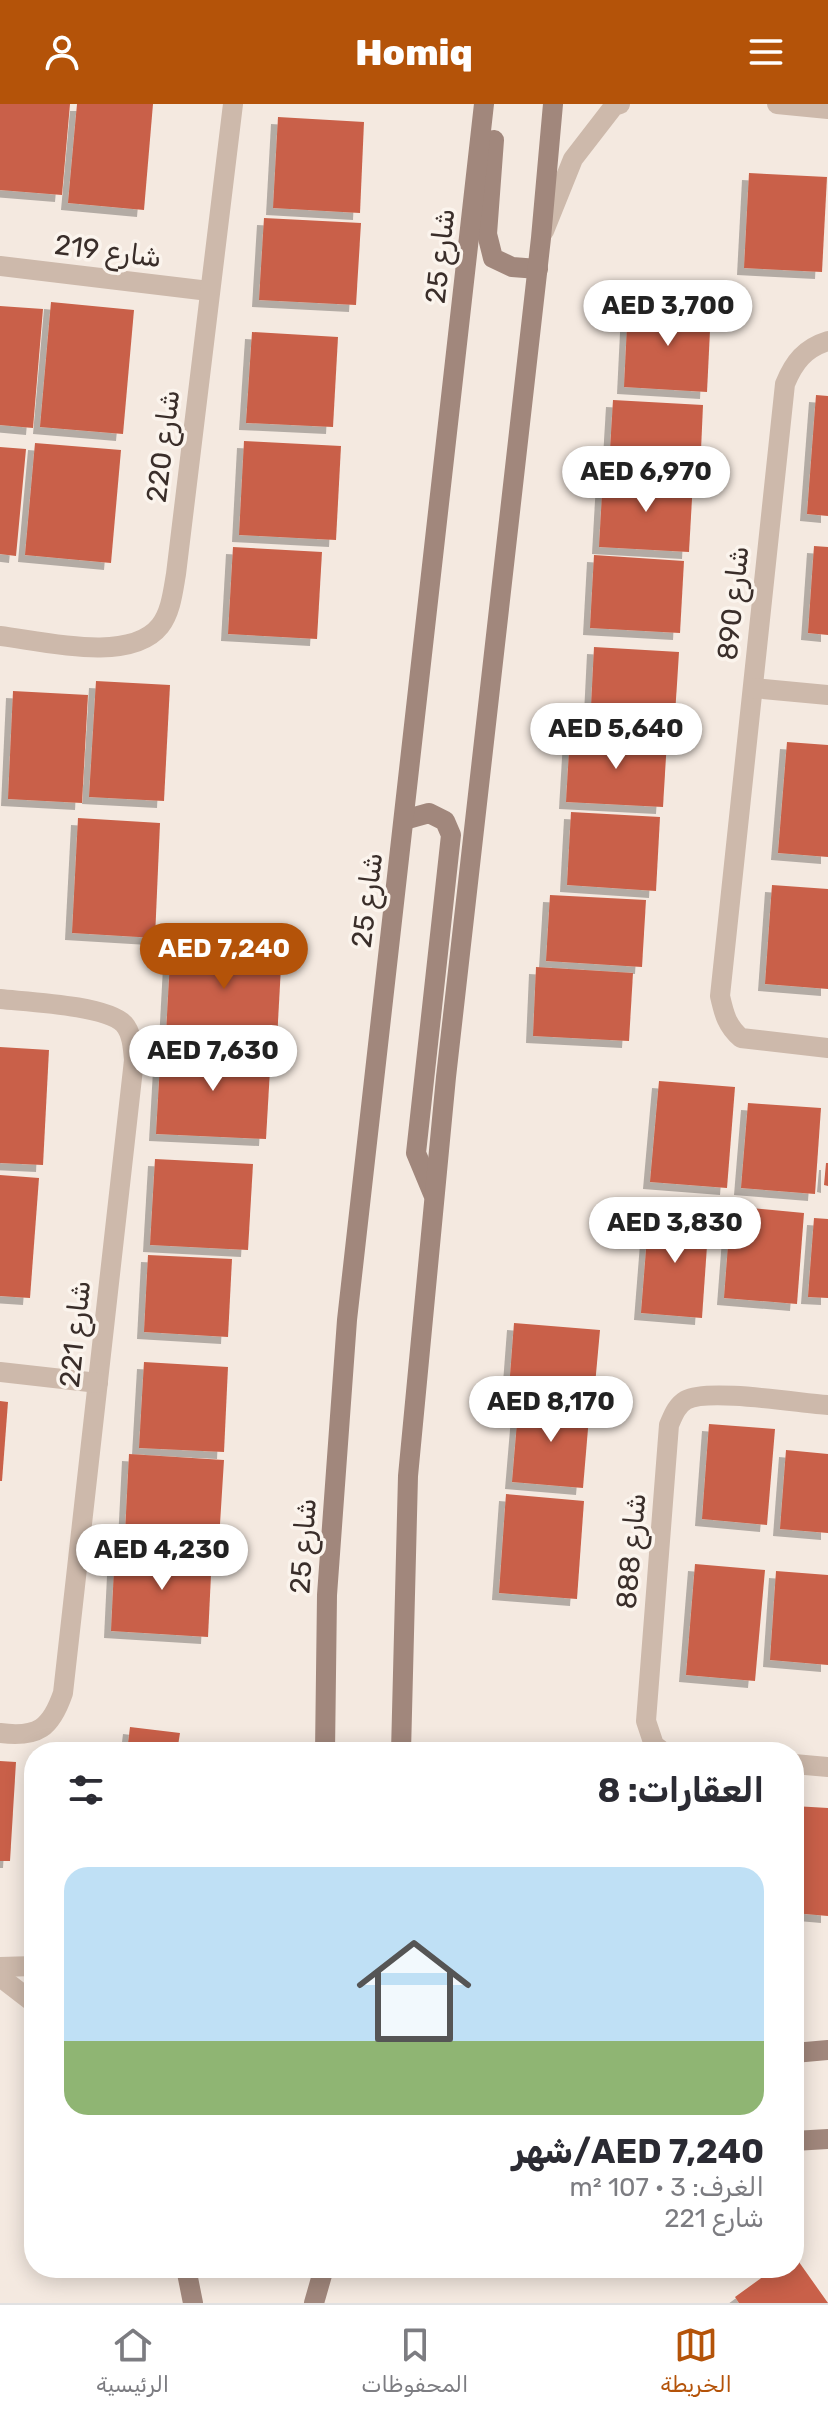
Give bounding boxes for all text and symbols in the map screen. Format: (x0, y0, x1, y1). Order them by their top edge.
icon: person (40, 30, 84, 74)
icon: menu (744, 30, 788, 74)
text: Homiq (355, 31, 473, 74)
street label: شارع 25 (419, 207, 464, 306)
street label: شارع 219 (52, 228, 163, 277)
pin: AED 3,700 (576, 280, 760, 348)
text: AED 3,700 (601, 290, 735, 321)
street label: شارع 220 (140, 388, 189, 505)
pin: AED 6,970 (554, 446, 738, 514)
text: AED 6,970 (580, 456, 712, 487)
street label: شارع 890 (711, 544, 758, 662)
pin: AED 5,640 (524, 703, 708, 771)
text: AED 5,640 (548, 713, 684, 744)
street label: شارع 25 (345, 850, 392, 950)
pin: AED 7,240 (132, 923, 316, 991)
text: AED 7,240 (158, 933, 290, 964)
pin: AED 7,630 (121, 1025, 305, 1093)
text: AED 7,630 (147, 1035, 279, 1066)
pin: AED 3,830 (583, 1197, 767, 1265)
text: AED 3,830 (607, 1207, 743, 1238)
street label: شارع 221 (53, 1279, 100, 1390)
pin: AED 8,170 (459, 1376, 643, 1444)
text: AED 8,170 (487, 1386, 615, 1417)
street label: شارع 888 (610, 1492, 655, 1611)
street label: شارع 25 (283, 1497, 326, 1595)
pin: AED 4,230 (70, 1524, 254, 1592)
text: AED 4,230 (94, 1534, 230, 1565)
icon: filters (64, 1768, 108, 1812)
text: العقارات: 8 (597, 1770, 764, 1811)
icon: home (342, 1919, 486, 2063)
text: AED 7,240/شهر (512, 2131, 764, 2172)
text: الغرف: 3 · 107 m² (570, 2172, 764, 2203)
text: شارع 221 (664, 2203, 764, 2234)
tab: الرئيسية (96, 2323, 169, 2398)
tab: المحفوظات (361, 2323, 468, 2398)
tab: الخريطة (660, 2323, 732, 2398)

